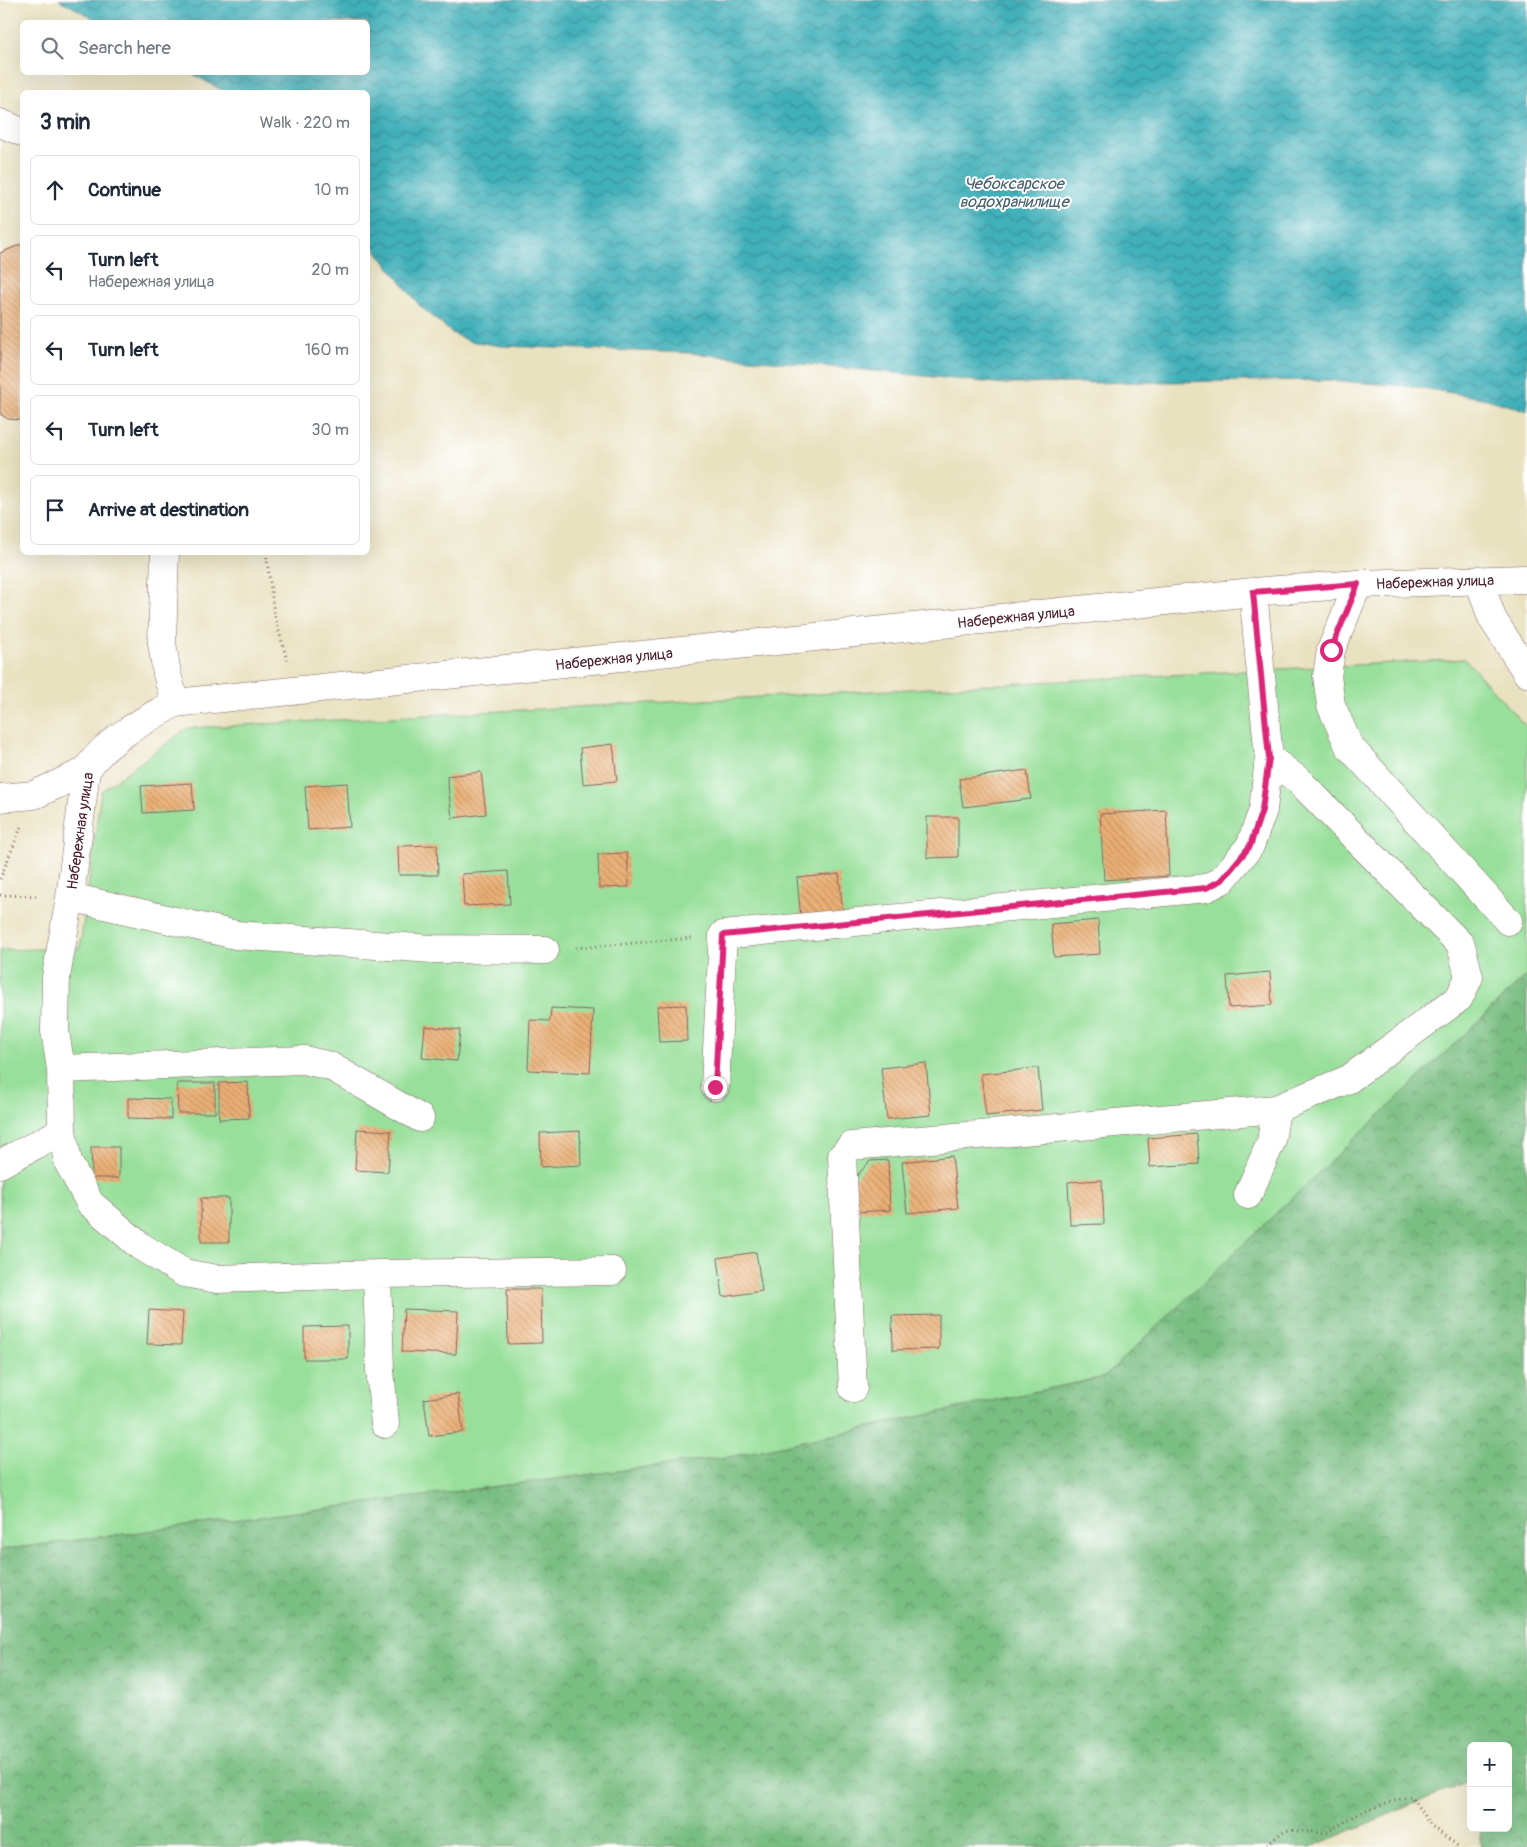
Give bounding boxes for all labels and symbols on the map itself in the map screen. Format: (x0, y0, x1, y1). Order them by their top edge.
water label: Чебоксарское водохранилище (959, 174, 1071, 212)
street label: Набережная улица (1376, 571, 1494, 594)
street label: Набережная улица (956, 602, 1076, 633)
route start (1320, 639, 1343, 662)
street label: Набережная улица (554, 644, 674, 675)
street label: Набережная улица (63, 771, 98, 891)
route end (704, 1076, 727, 1099)

